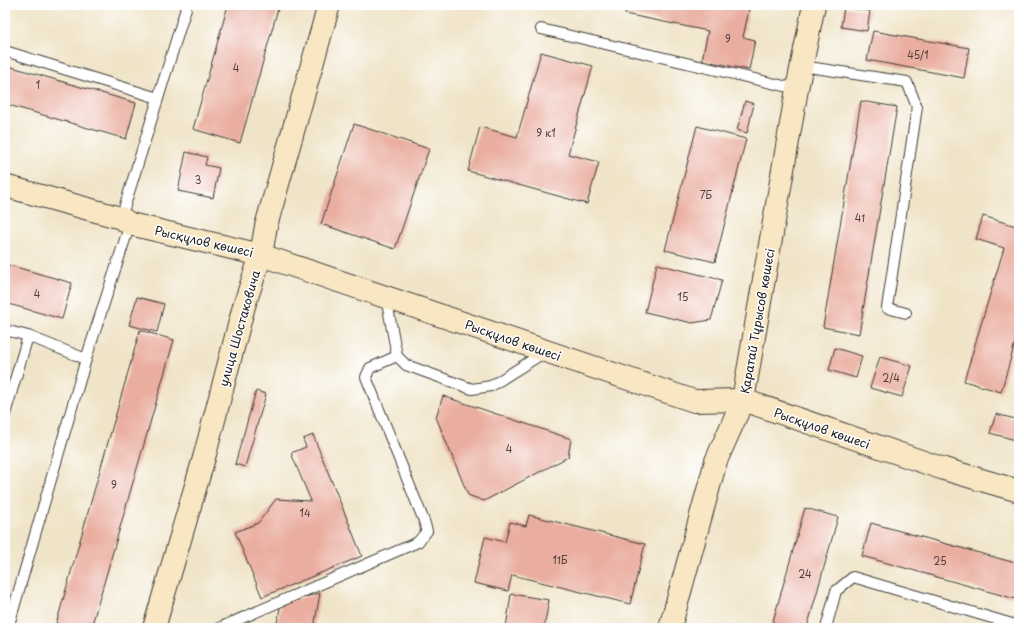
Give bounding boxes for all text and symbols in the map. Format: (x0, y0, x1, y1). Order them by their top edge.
house number: 9 (725, 31, 731, 46)
house number: 45/1 (907, 47, 929, 62)
house number: 4 (233, 60, 240, 75)
house number: 1 (36, 77, 40, 92)
house number: 9 к1 (536, 125, 556, 140)
house number: 3 (195, 172, 201, 187)
house number: 7Б (700, 187, 713, 202)
house number: 41 (855, 210, 865, 225)
street label: Рысқұлов көшесі (153, 221, 255, 261)
street label: Қаратай Тұрысов көшесі (735, 247, 779, 395)
street label: улица Шостаковича (214, 267, 264, 388)
house number: 4 (34, 286, 41, 301)
house number: 15 (678, 289, 688, 304)
street label: Рысқұлов көшесі (462, 315, 564, 365)
house number: 2/4 (882, 370, 900, 385)
street label: Рысқұлов көшесі (771, 403, 873, 453)
house number: 4 (506, 441, 513, 456)
house number: 9 (111, 477, 117, 492)
house number: 14 (299, 505, 311, 520)
house number: 11Б (553, 552, 568, 567)
house number: 25 (933, 553, 947, 568)
house number: 24 (798, 566, 812, 581)

